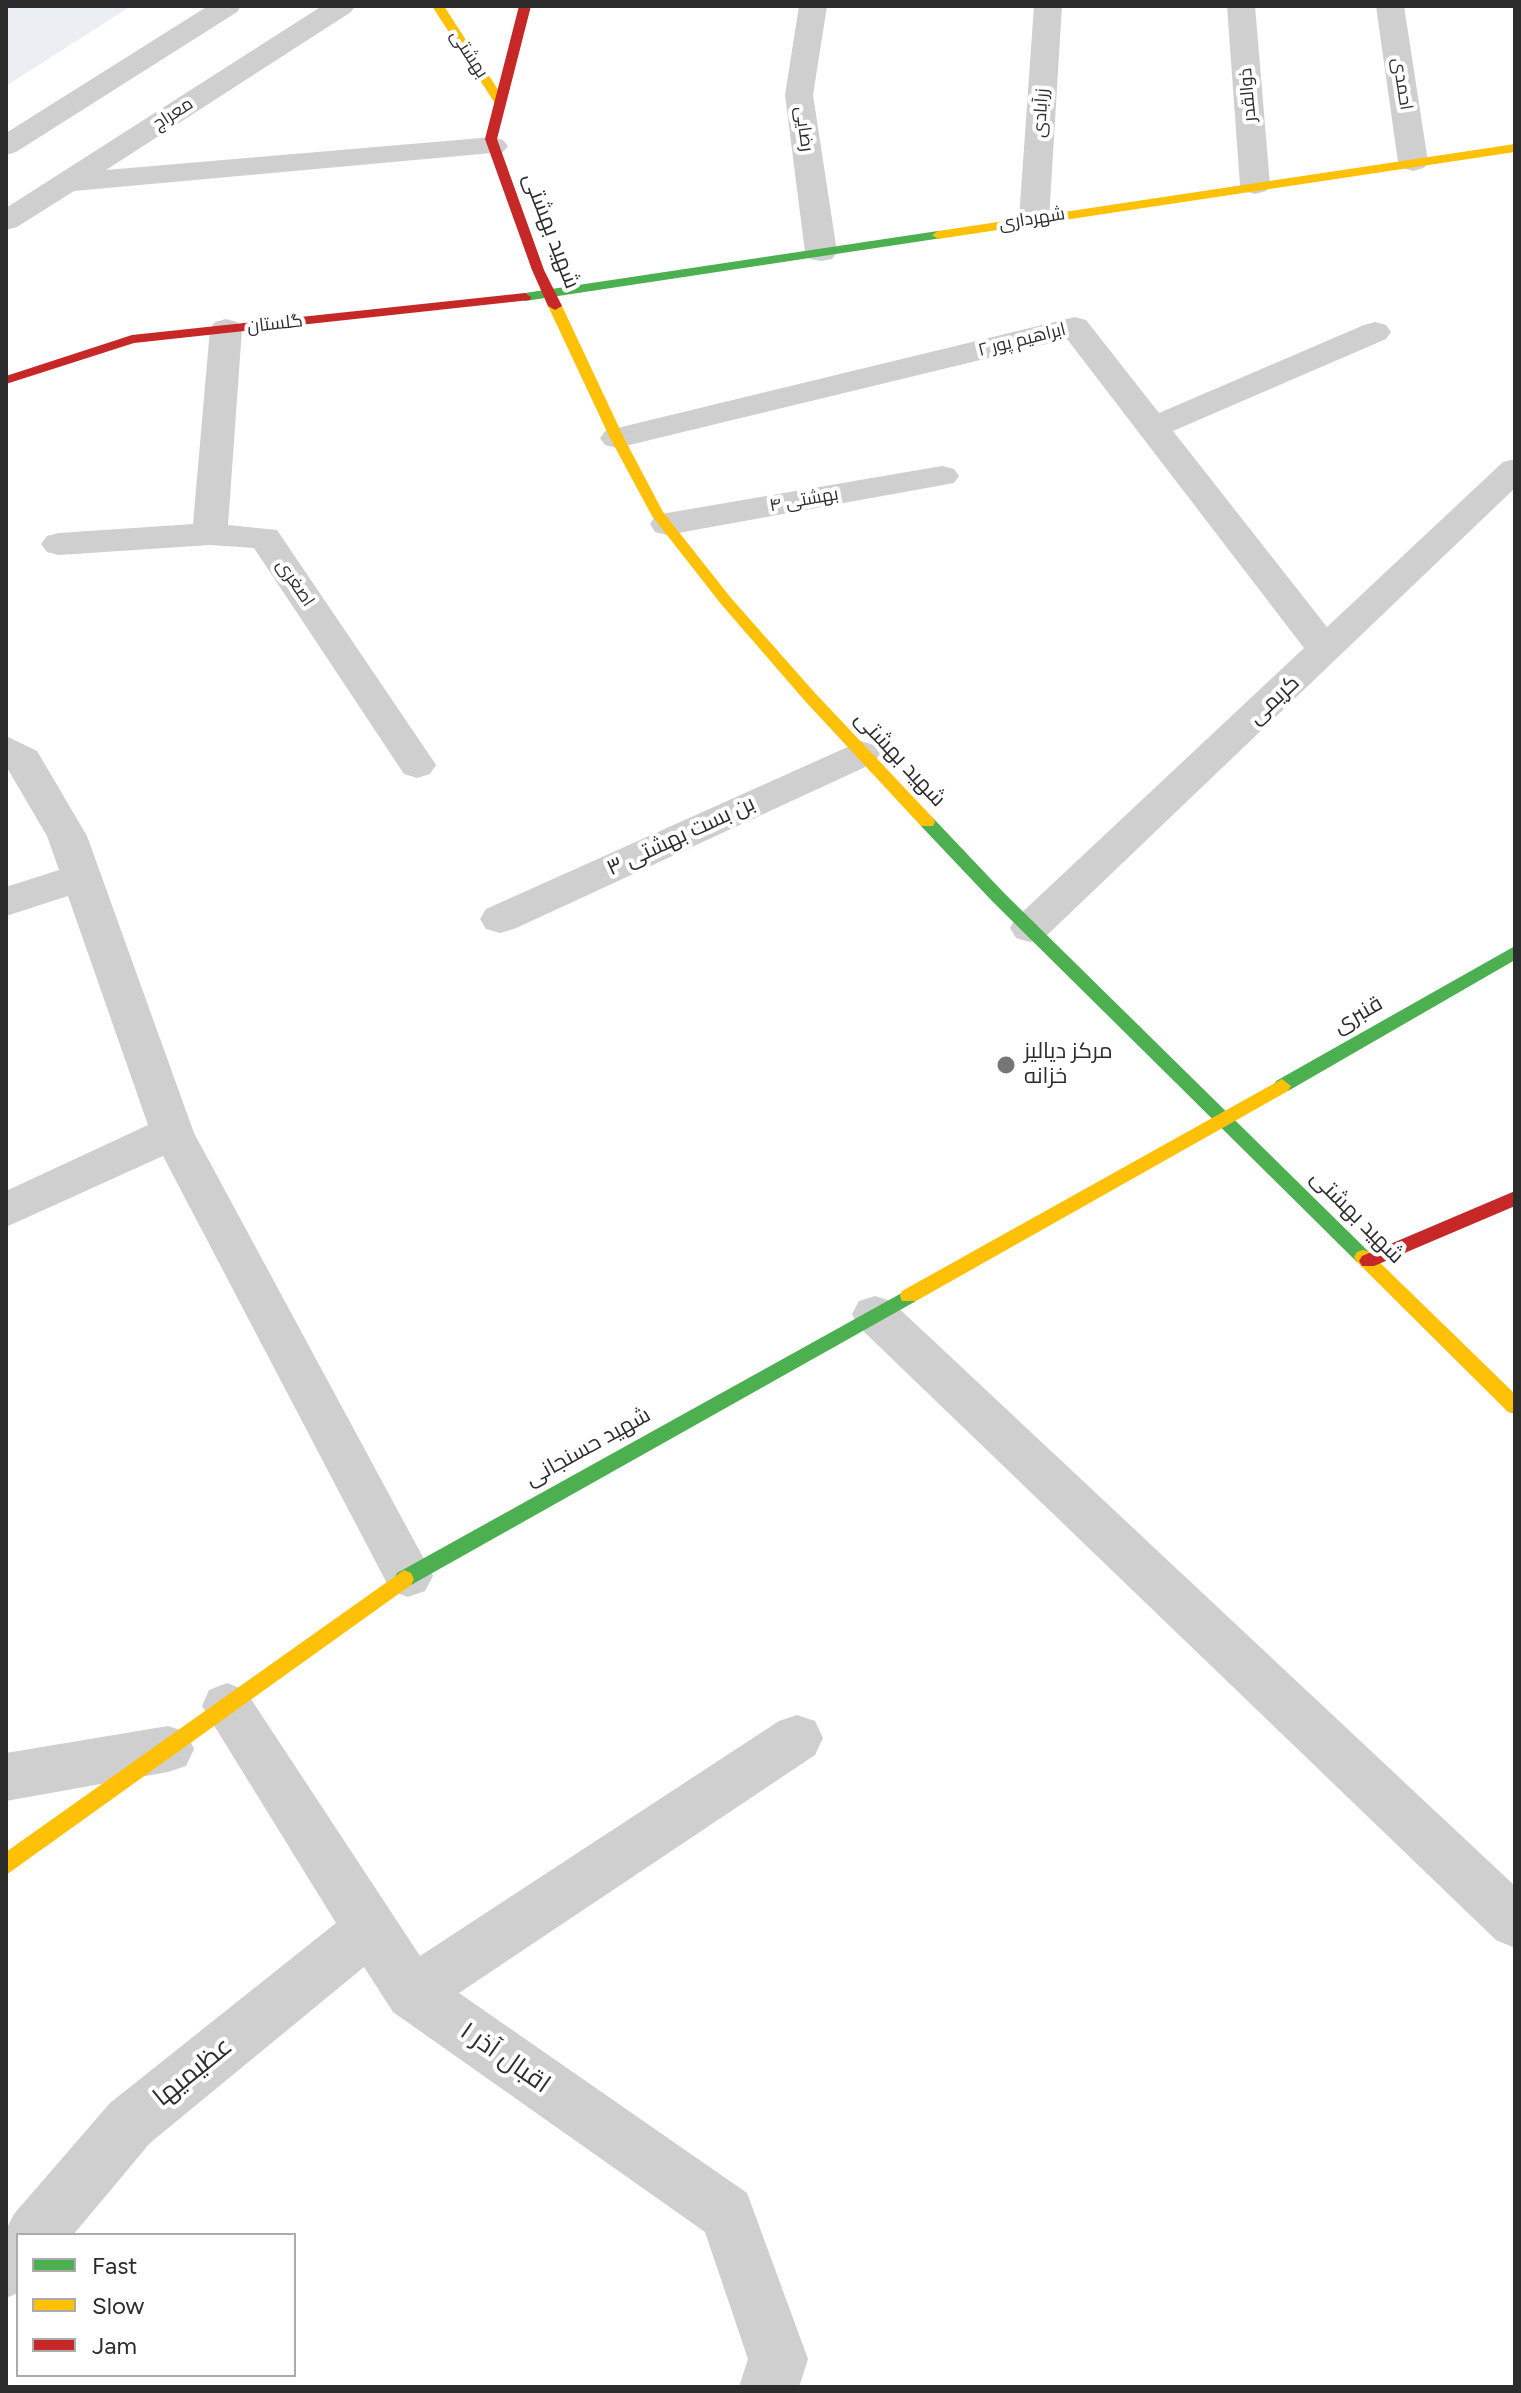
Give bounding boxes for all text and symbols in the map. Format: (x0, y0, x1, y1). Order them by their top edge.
street label: بهشتی (445, 26, 493, 82)
street label: احمدی (1387, 56, 1417, 112)
street label: ذوالقدر (1235, 67, 1261, 123)
street label: زرآبادی (1029, 88, 1053, 138)
street label: معراج (149, 93, 197, 135)
street label: رضایی (790, 105, 818, 153)
street label: شهید بهشتی (517, 170, 585, 292)
street label: شهرداری (997, 203, 1067, 235)
street label: گلستان (246, 310, 304, 338)
street label: ابراهیم پور ۲ (976, 319, 1068, 361)
street label: بهشتی ۴ (768, 483, 840, 517)
street label: اصغری (271, 555, 319, 611)
street label: کریمی (1243, 670, 1305, 730)
street label: شهید بهشتی (849, 706, 951, 812)
street label: بن بست بهشتی ۳ (603, 790, 759, 882)
street label: قنبری (1329, 990, 1387, 1040)
place label: مرکز دیالیز خزانه (1024, 1039, 1113, 1090)
marker: مرکز دیالیز خزانه (995, 1054, 1017, 1076)
street label: شهید بهشتی (1305, 1165, 1409, 1269)
street label: شهید حسنجانی (521, 1402, 655, 1492)
street label: اقبال آذر ۱ (454, 2016, 556, 2100)
street label: عظیمیها (147, 2031, 239, 2113)
legend (16, 2233, 296, 2377)
text: Fast (92, 2251, 137, 2280)
text: Slow (92, 2291, 144, 2320)
text: Jam (92, 2331, 137, 2360)

